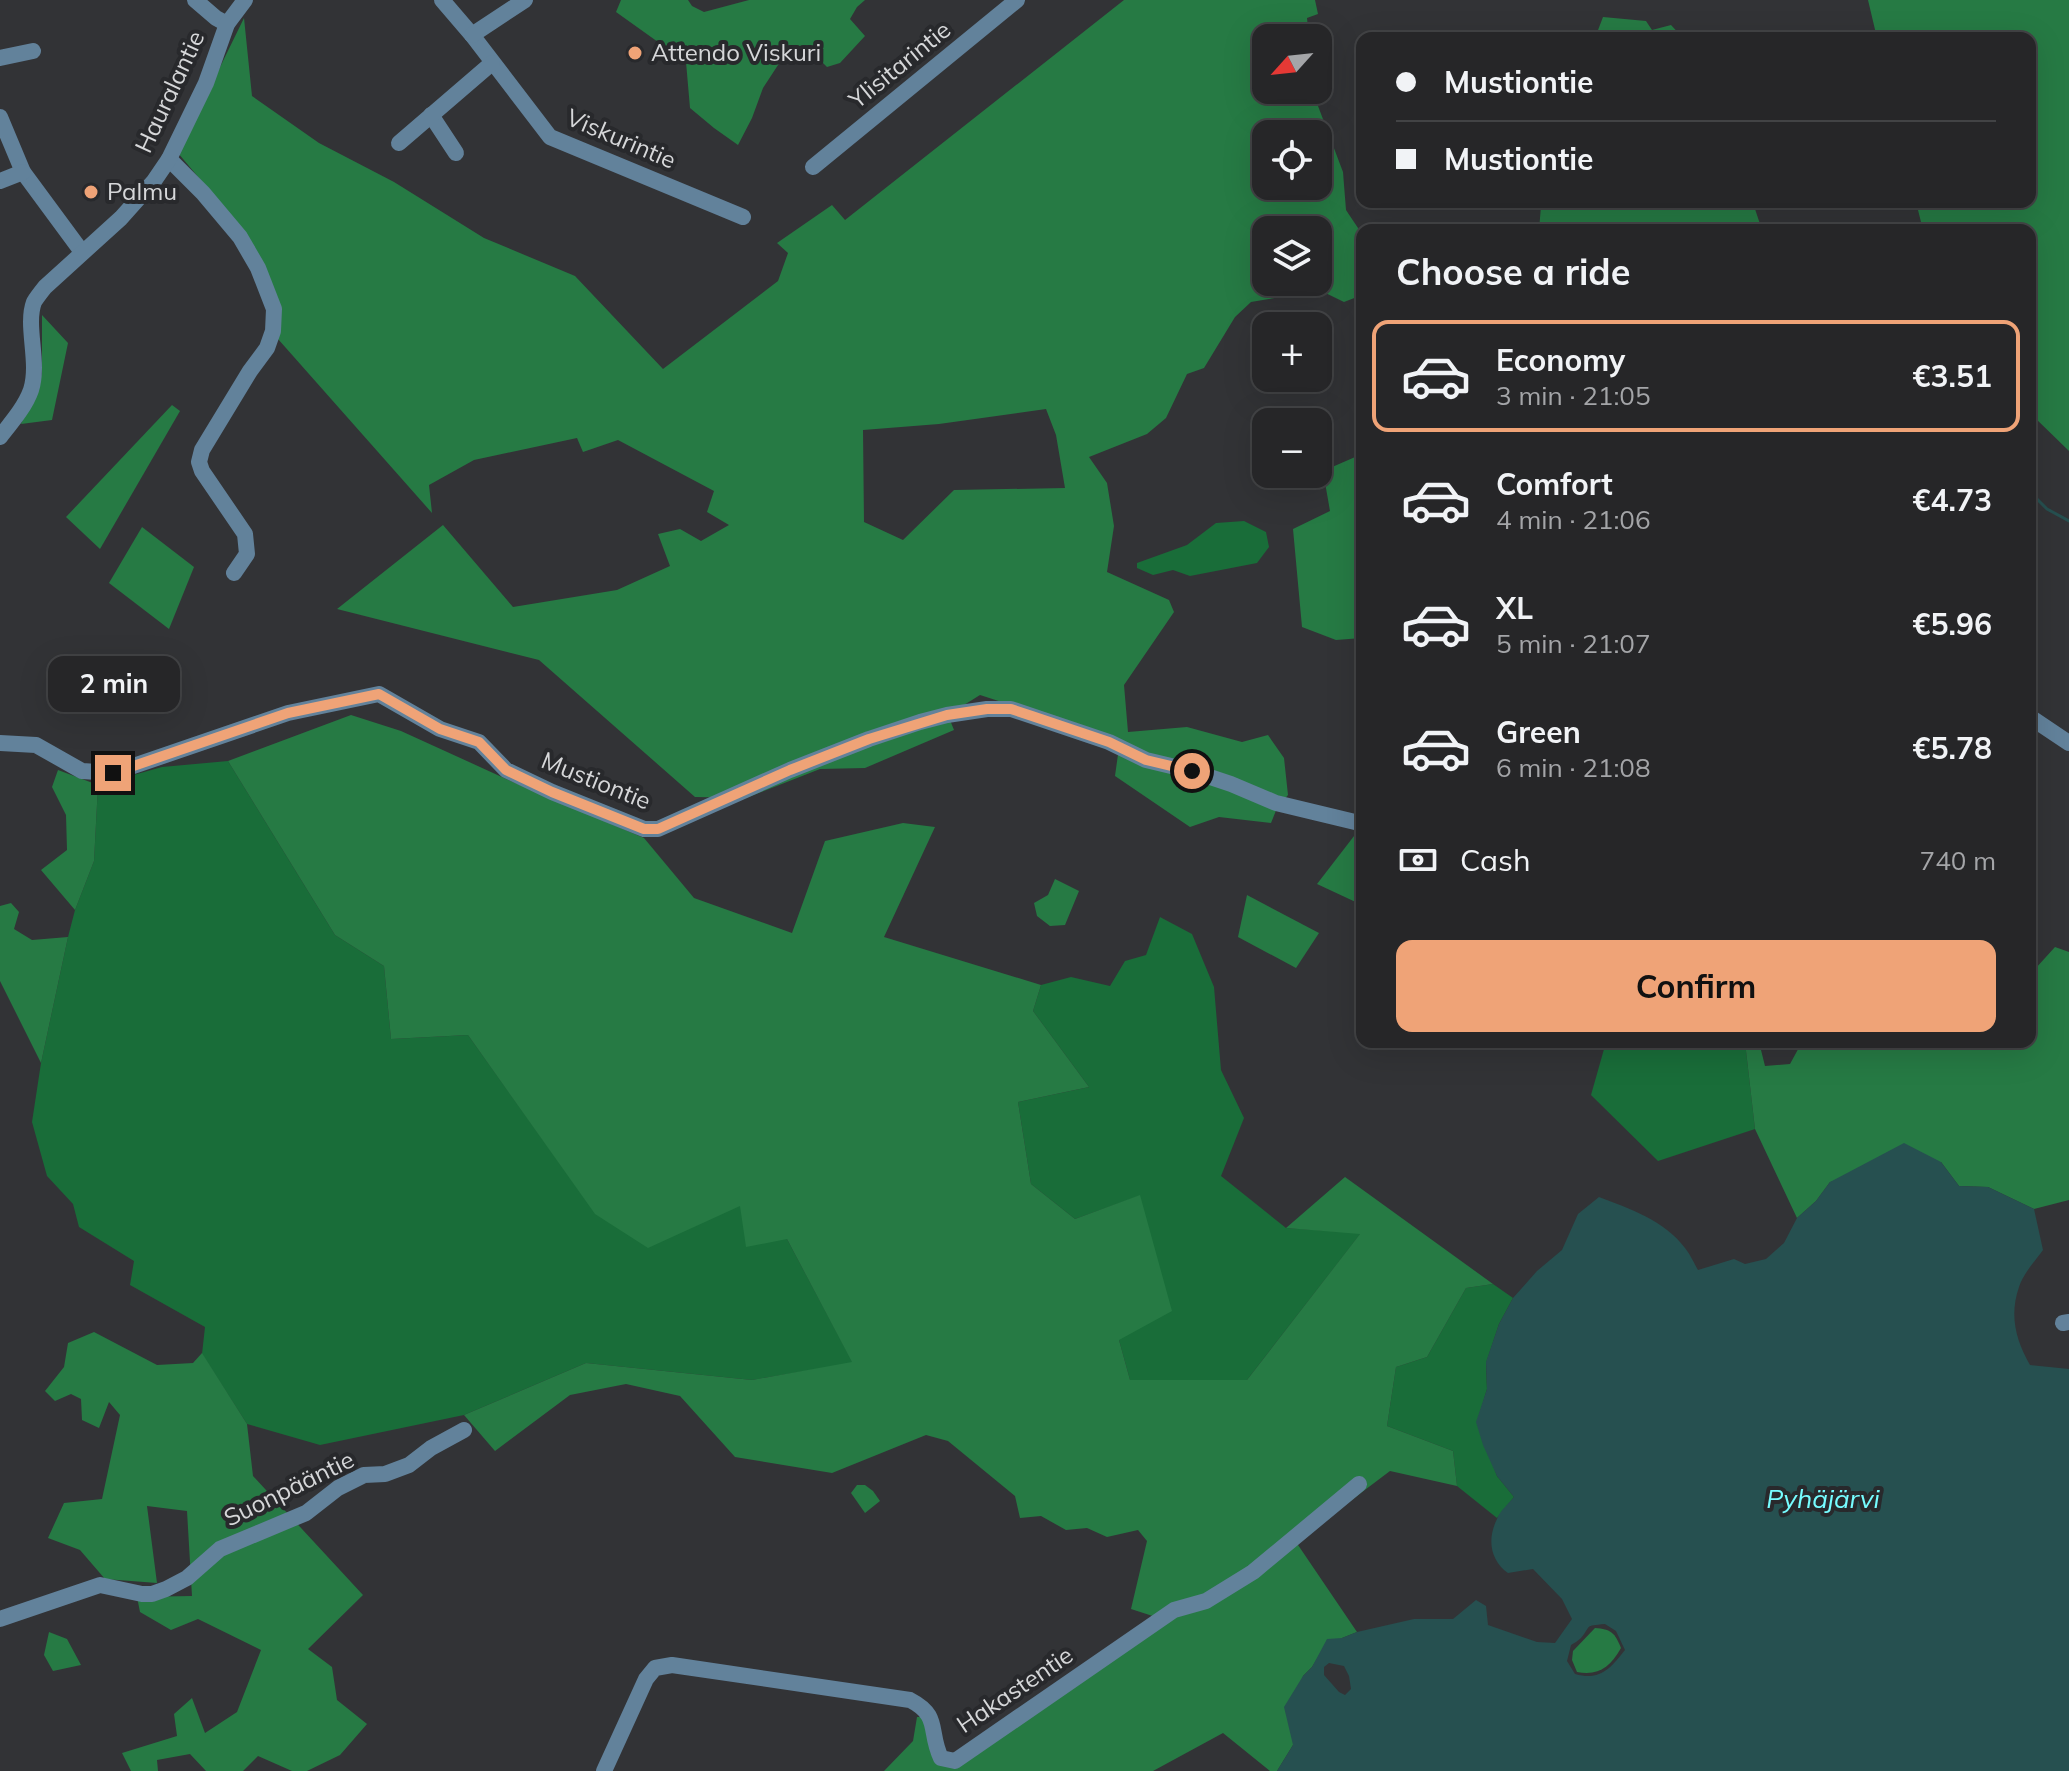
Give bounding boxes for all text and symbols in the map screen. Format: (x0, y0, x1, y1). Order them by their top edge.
street label: Ylisitarintie (842, 14, 956, 115)
north arrow (1252, 24, 1332, 104)
map controls (1252, 24, 1332, 488)
street label: Hauralantie (128, 26, 210, 157)
place label: Attendo Viskuri (651, 37, 821, 67)
marker: Attendo Viskuri (626, 44, 644, 62)
text: Mustiontie (1444, 63, 1594, 101)
street label: Viskurintie (562, 102, 681, 175)
button: locate (1252, 120, 1332, 200)
text: Mustiontie (1444, 140, 1594, 178)
place label: Palmu (107, 176, 177, 206)
marker: Palmu (82, 183, 100, 201)
button: layers (1252, 216, 1332, 296)
text: Choose a ride (1396, 249, 1630, 294)
button: + (1252, 312, 1332, 392)
icon: car (1400, 340, 1472, 412)
text: Economy (1496, 341, 1625, 379)
text: €3.51 (1913, 357, 1992, 395)
text: 3 min · 21:05 (1496, 379, 1651, 412)
button: − (1252, 408, 1332, 488)
icon: car (1400, 464, 1472, 536)
text: Comfort (1496, 465, 1613, 503)
text: €4.73 (1913, 481, 1992, 519)
text: 4 min · 21:06 (1496, 503, 1651, 536)
icon: car (1400, 588, 1472, 660)
text: XL (1496, 589, 1533, 627)
text: €5.96 (1913, 605, 1992, 643)
text: 5 min · 21:07 (1496, 627, 1651, 660)
callout: 2 min (47, 657, 179, 713)
text: 2 min (80, 667, 148, 700)
icon: car (1400, 712, 1472, 784)
text: Green (1496, 713, 1581, 751)
text: €5.78 (1913, 729, 1992, 767)
street label: Mustiontie (537, 745, 655, 816)
text: 6 min · 21:08 (1496, 751, 1651, 784)
route start (1174, 753, 1210, 789)
route end (95, 755, 131, 791)
icon: cash (1396, 838, 1440, 882)
text: Cash (1460, 841, 1531, 879)
text: 740 m (1920, 844, 1996, 877)
button: Confirm (1396, 940, 1996, 1032)
street label: Suonpääntie (219, 1444, 359, 1532)
water label: Pyhäjärvi (1766, 1482, 1881, 1515)
street label: Hakastentie (951, 1639, 1078, 1739)

